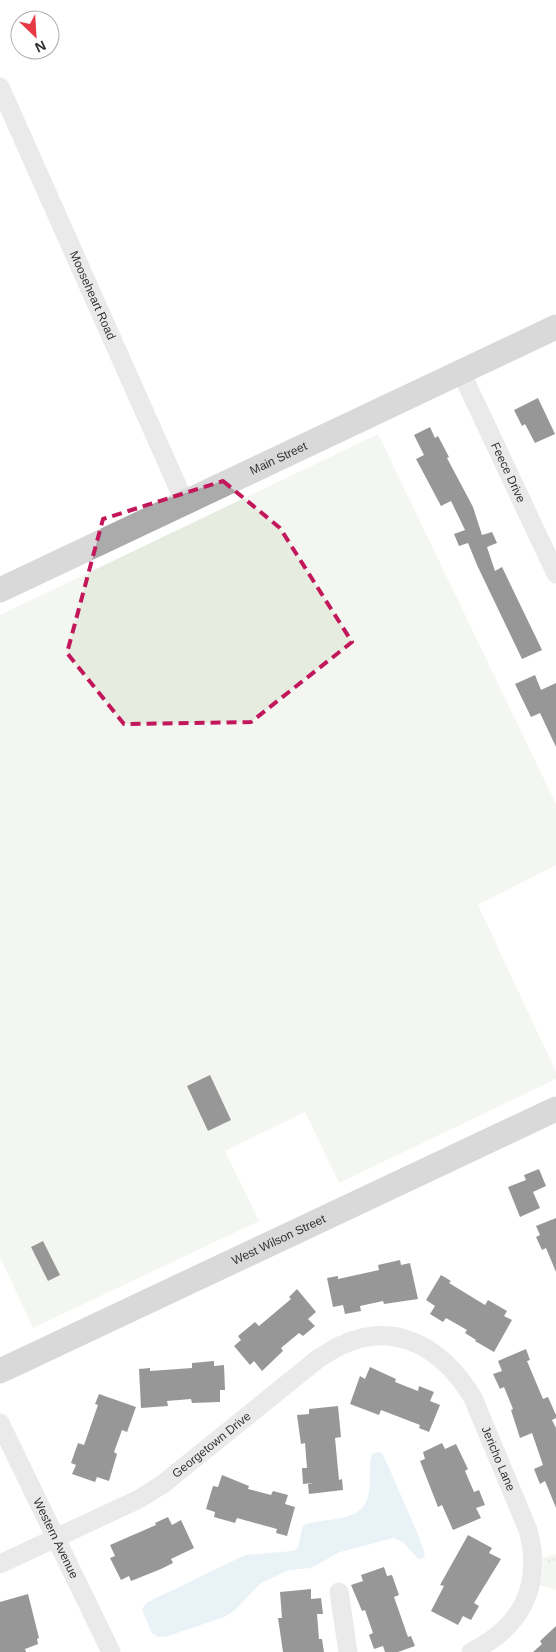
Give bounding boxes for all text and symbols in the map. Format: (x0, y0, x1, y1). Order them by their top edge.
north arrow (10, 10, 60, 60)
text: N (33, 37, 48, 56)
street label: Mooseheart Road (67, 249, 118, 342)
street label: Main Street (248, 439, 310, 478)
street label: Feece Drive (488, 440, 528, 505)
street label: West Wilson Street (230, 1211, 328, 1268)
street label: Georgetown Drive (169, 1409, 254, 1481)
street label: Jericho Lane (479, 1424, 518, 1493)
street label: Western Avenue (30, 1496, 81, 1581)

